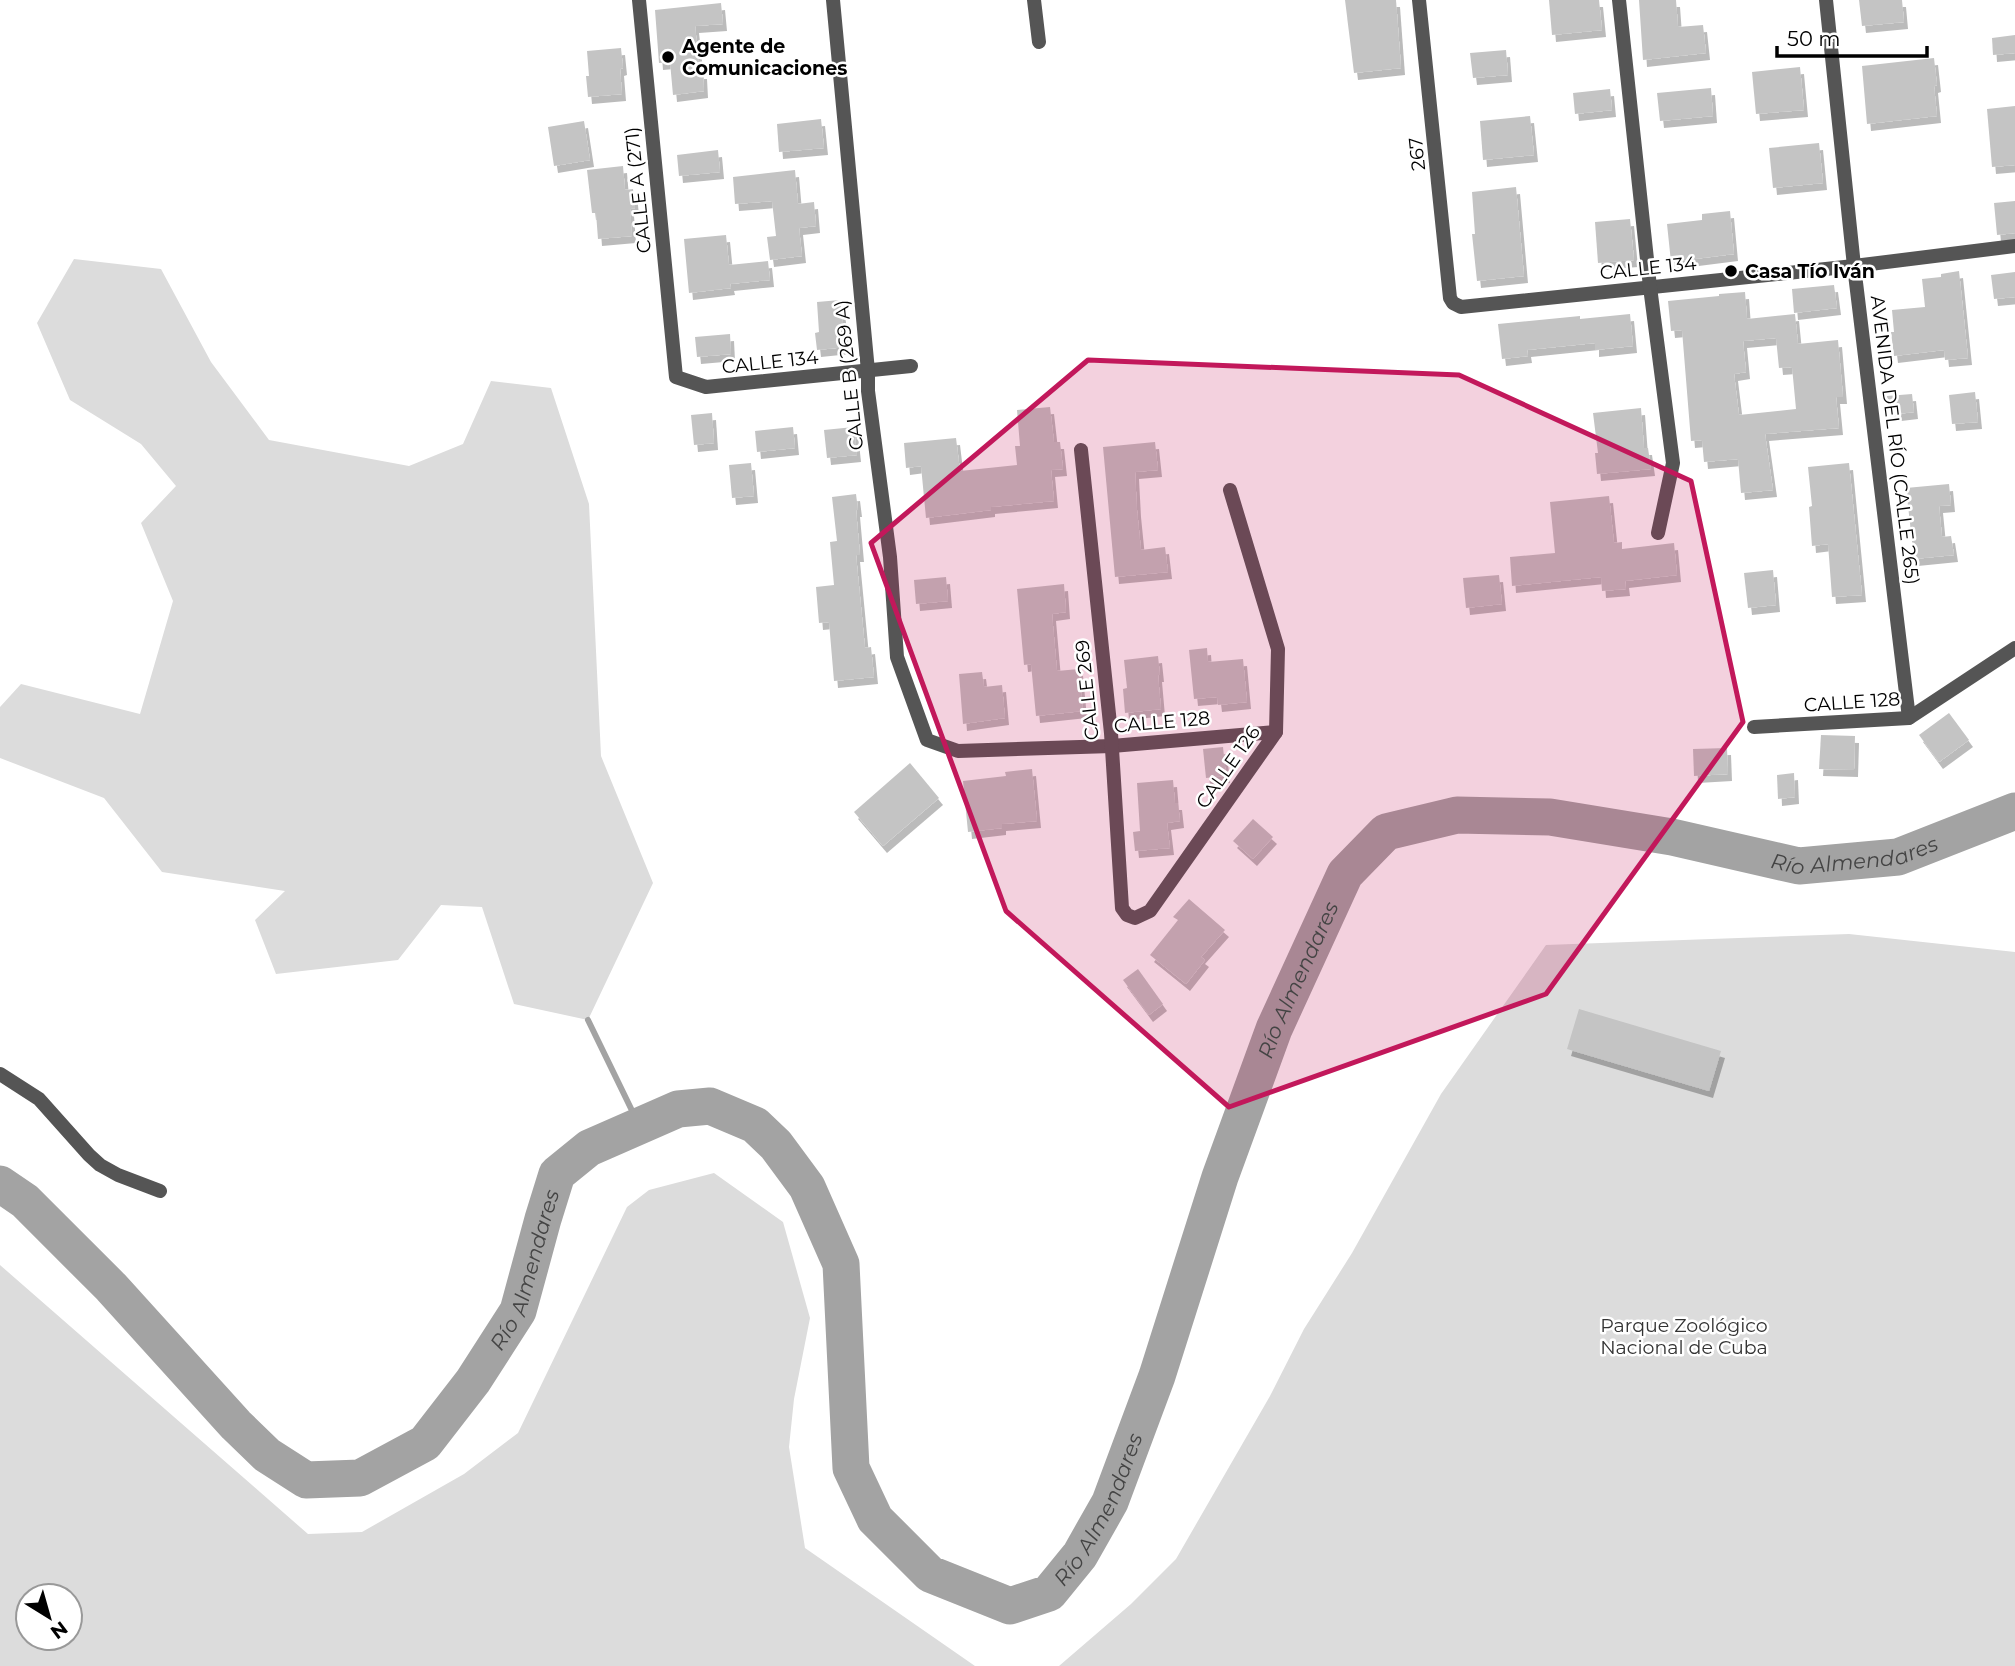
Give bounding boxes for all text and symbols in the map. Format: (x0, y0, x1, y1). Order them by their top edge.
scale bar (1777, 14, 1927, 58)
text: 50 m (1787, 26, 1841, 51)
place label: Agente de Comunicaciones (681, 35, 847, 80)
marker: Agente de Comunicaciones (660, 49, 676, 65)
street label: CALLE A (271) (620, 126, 656, 254)
street label: 267 (1404, 136, 1430, 172)
street label: CALLE 134 (1599, 251, 1698, 285)
place label: Casa Tío Iván (1745, 260, 1875, 283)
marker: Casa Tío Iván (1723, 263, 1739, 279)
street label: AVENIDA DEL RÍO (CALLE 265) (1866, 294, 1924, 586)
street label: CALLE B (269 A) (830, 299, 868, 451)
street label: CALLE 134 (721, 345, 820, 379)
street label: CALLE 269 (1070, 639, 1104, 741)
street label: CALLE 128 (1803, 687, 1901, 717)
street label: CALLE 128 (1113, 706, 1211, 738)
street label: CALLE 126 (1191, 721, 1265, 813)
water label: Río Almendares (1769, 830, 1941, 879)
water label: Río Almendares (1252, 897, 1343, 1062)
water label: Río Almendares (484, 1186, 564, 1354)
park label: Parque Zoológico Nacional de Cuba (1600, 1314, 1768, 1359)
water label: Río Almendares (1048, 1430, 1147, 1590)
north arrow (14, 1582, 84, 1652)
text: N (46, 1616, 72, 1644)

